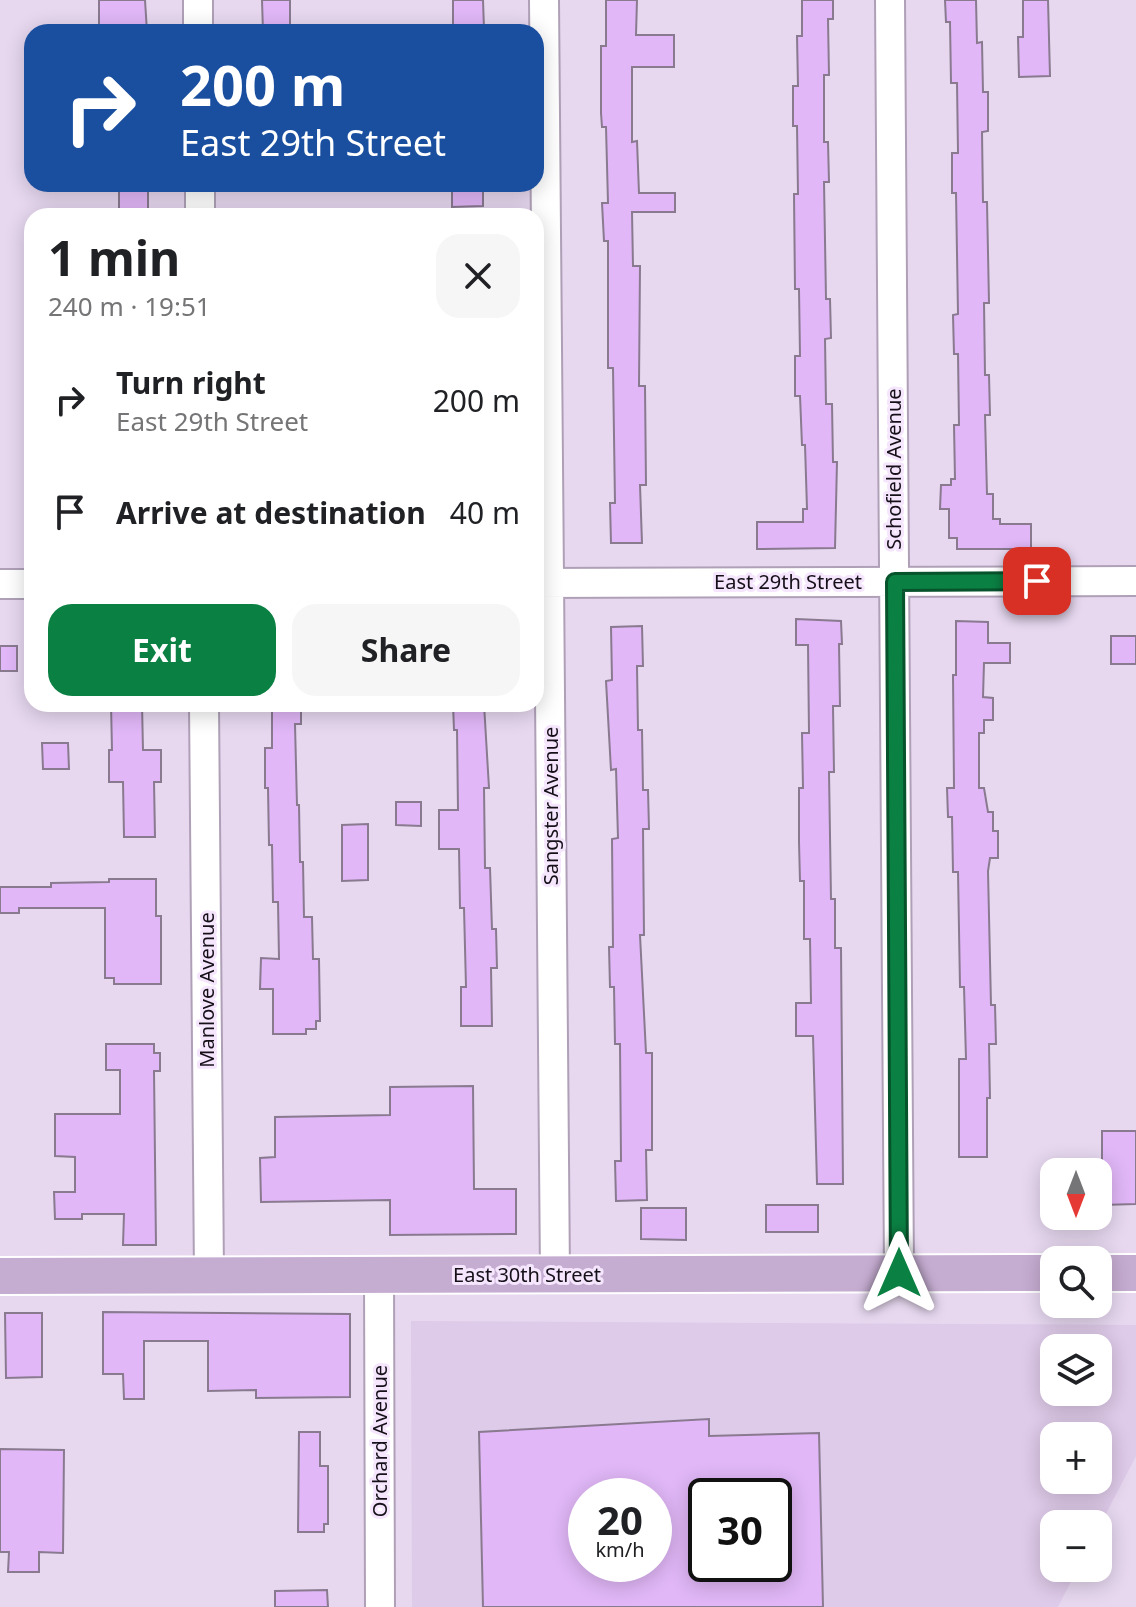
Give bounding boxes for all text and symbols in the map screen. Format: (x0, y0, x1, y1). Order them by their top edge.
text: 200 m (180, 46, 345, 122)
icon: right (48, 56, 152, 160)
text: East 29th Street (180, 118, 446, 167)
text: 1 min (48, 225, 180, 290)
button: close (436, 234, 520, 318)
text: 240 m · 19:51 (48, 288, 211, 324)
text: Turn right (116, 362, 266, 403)
icon: right (48, 378, 92, 422)
text: 200 m (433, 380, 520, 421)
street label: Schofield Avenue (880, 388, 907, 550)
text: East 29th Street (116, 403, 308, 439)
icon: arrive (48, 490, 92, 534)
text: Arrive at destination (116, 492, 426, 533)
text: 40 m (450, 492, 520, 533)
pin (1003, 547, 1071, 615)
icon: arrive (1015, 559, 1059, 603)
street label: East 29th Street (714, 568, 862, 595)
button: Exit (48, 604, 276, 696)
button: Share (292, 604, 520, 696)
street label: Sangster Avenue (537, 727, 564, 885)
street label: Manlove Avenue (193, 912, 220, 1068)
north arrow (1040, 1158, 1112, 1230)
map controls (1040, 1158, 1112, 1582)
position arrow (857, 1231, 941, 1315)
button: search (1040, 1246, 1112, 1318)
street label: East 30th Street (453, 1261, 601, 1288)
button: layers (1040, 1334, 1112, 1406)
street label: Orchard Avenue (366, 1365, 393, 1517)
button: + (1040, 1422, 1112, 1494)
speed limit sign: 30 (688, 1478, 792, 1582)
text: 20 (597, 1492, 643, 1547)
button: − (1040, 1510, 1112, 1582)
text: km/h (595, 1536, 645, 1563)

